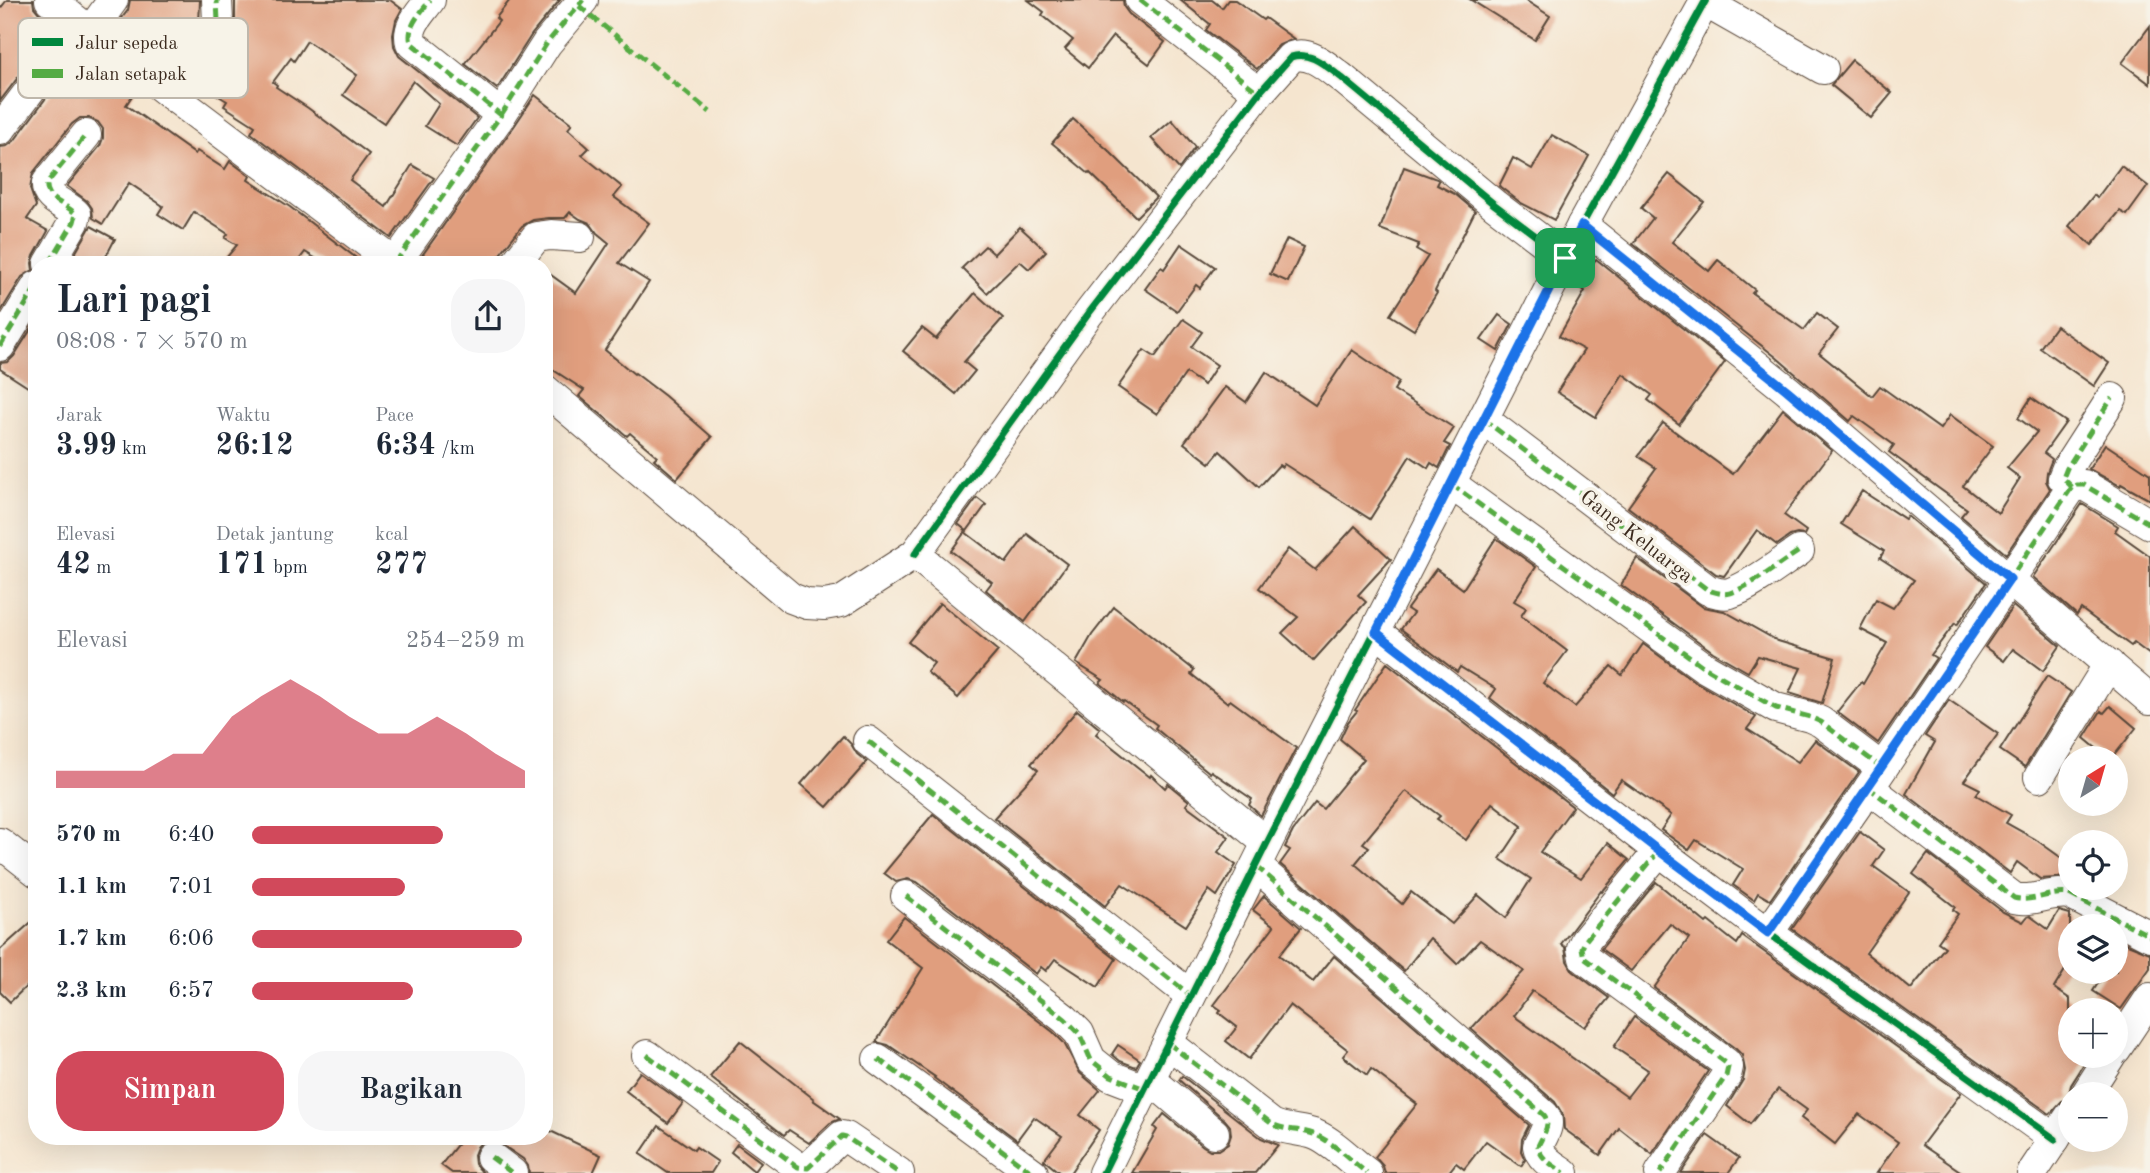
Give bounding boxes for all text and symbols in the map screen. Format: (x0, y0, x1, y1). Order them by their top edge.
legend (18, 18, 248, 98)
text: Jalur sepeda (75, 35, 179, 54)
text: Jalan setapak (75, 66, 187, 85)
pin (1535, 228, 1595, 288)
icon: arrive (1546, 239, 1584, 277)
button: share (451, 279, 525, 353)
text: Lari pagi (56, 283, 211, 321)
text: 08:08 · 7 × 570 m (56, 330, 248, 353)
text: Jarak (56, 407, 103, 426)
text: Waktu (216, 407, 271, 426)
text: Pace (375, 407, 414, 426)
text: 3.99 (56, 431, 117, 461)
text: 26:12 (216, 431, 294, 461)
text: 6:34 (375, 431, 436, 461)
text: km (117, 440, 147, 459)
text: /km (436, 440, 475, 459)
street label: Gang Keluarga (1576, 487, 1697, 588)
text: Elevasi (56, 526, 115, 545)
text: Detak jantung (216, 526, 334, 545)
text: kcal (375, 526, 408, 545)
text: 42 (56, 550, 91, 580)
text: 171 (216, 550, 268, 580)
text: 277 (375, 550, 428, 580)
text: m (91, 559, 111, 578)
text: bpm (268, 559, 308, 578)
text: Elevasi (56, 629, 128, 652)
text: 254–259 m (406, 629, 525, 652)
north arrow (2058, 746, 2128, 816)
map controls (2058, 746, 2128, 1152)
text: 570 m (56, 823, 121, 846)
text: 6:40 (168, 823, 214, 846)
button: locate (2058, 830, 2128, 900)
text: 1.1 km (56, 875, 127, 898)
text: 7:01 (168, 875, 214, 898)
button: layers (2058, 914, 2128, 984)
text: 1.7 km (56, 927, 127, 950)
text: 6:06 (168, 927, 214, 950)
text: 2.3 km (56, 979, 127, 1002)
text: 6:57 (168, 979, 214, 1002)
button: + (2058, 998, 2128, 1068)
button: Simpan (56, 1051, 284, 1131)
button: Bagikan (298, 1051, 525, 1131)
button: − (2058, 1082, 2128, 1152)

